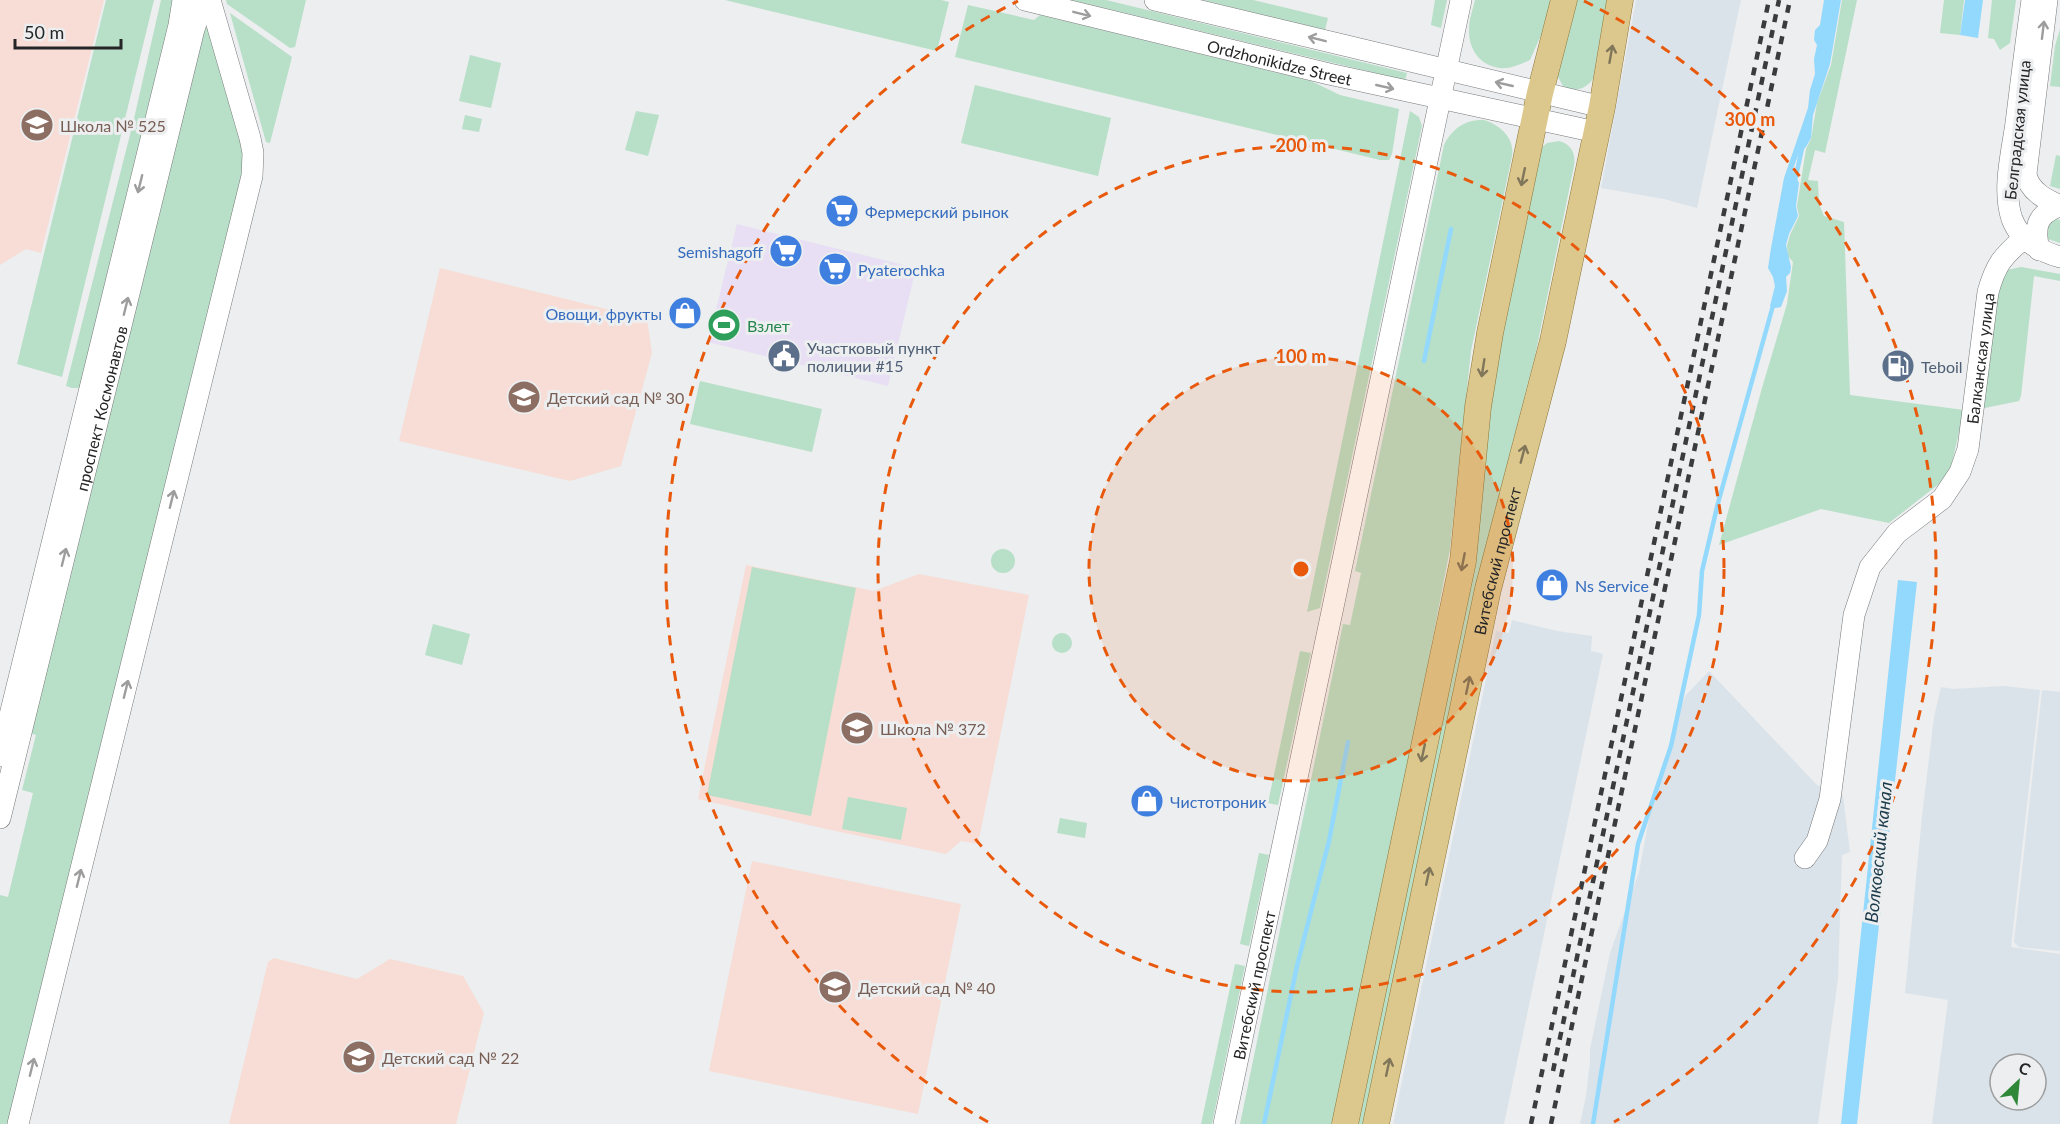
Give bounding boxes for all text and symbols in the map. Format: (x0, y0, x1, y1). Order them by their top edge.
one-way arrow (1072, 8, 1091, 20)
scale bar (15, 12, 122, 50)
text: 50 m (24, 21, 64, 43)
one-way arrow (2038, 21, 2049, 41)
one-way arrow (1307, 33, 1327, 44)
street label: Ordzhonikidze Street (1205, 35, 1354, 88)
one-way arrow (1606, 44, 1617, 64)
street label: Белградская улица (2000, 59, 2034, 201)
one-way arrow (1495, 78, 1514, 89)
one-way arrow (1375, 81, 1394, 93)
school or university icon: Школа № 525 (19, 107, 55, 143)
text: 300 m (1725, 108, 1775, 130)
place label: Школа № 525 (60, 116, 166, 135)
text: 200 m (1276, 134, 1326, 156)
one-way arrow (1517, 167, 1528, 186)
one-way arrow (134, 174, 146, 193)
supermarket icon: Фермерский рынок (824, 193, 860, 229)
place label: Фермерский рынок (865, 202, 1010, 221)
supermarket icon: Semishagoff (768, 233, 804, 269)
place label: Semishagoff (677, 242, 763, 261)
supermarket icon: Pyaterochka (817, 251, 853, 287)
place label: Pyaterochka (858, 260, 945, 279)
street label: Балканская улица (1962, 292, 1997, 425)
shop icon: Овощи, фрукты (667, 295, 703, 331)
one-way arrow (120, 297, 132, 316)
place label: Овощи, фрукты (545, 304, 662, 323)
sports icon: Взлет (706, 307, 742, 343)
place label: Взлет (747, 316, 790, 335)
street label: проспект Космонавтов (71, 324, 130, 493)
public building icon: Участковый пункт полиции #15 (766, 338, 802, 374)
place label: Участковый пункт полиции #15 (807, 338, 941, 375)
text: 100 m (1276, 345, 1326, 367)
fuel station icon: Teboil (1880, 348, 1916, 384)
place label: Teboil (1921, 357, 1963, 376)
one-way arrow (1478, 358, 1489, 377)
school or university icon: Детский сад № 30 (506, 379, 542, 415)
place label: Детский сад № 30 (547, 388, 684, 407)
one-way arrow (1517, 445, 1529, 464)
street label: Витебский проспект (1469, 485, 1524, 637)
one-way arrow (167, 490, 179, 509)
one-way arrow (59, 548, 71, 567)
one-way arrow (1457, 552, 1468, 571)
centre of rings (1291, 559, 1311, 579)
shop icon: Ns Service (1534, 567, 1570, 603)
place label: Ns Service (1575, 576, 1649, 595)
one-way arrow (1463, 676, 1474, 695)
one-way arrow (120, 679, 132, 698)
school or university icon: Школа № 372 (839, 710, 875, 746)
place label: Школа № 372 (880, 719, 986, 738)
one-way arrow (1417, 742, 1428, 762)
water label: Волковский канал (1860, 780, 1896, 924)
shop icon: Чистотроник (1129, 783, 1165, 819)
place label: Чистотроник (1170, 792, 1267, 811)
one-way arrow (1423, 867, 1434, 886)
one-way arrow (74, 869, 86, 888)
street label: Витебский проспект (1228, 909, 1278, 1061)
school or university icon: Детский сад № 40 (817, 969, 853, 1005)
place label: Детский сад № 40 (858, 978, 995, 997)
school or university icon: Детский сад № 22 (341, 1039, 377, 1075)
place label: Детский сад № 22 (382, 1048, 519, 1067)
north arrow (1988, 1052, 2048, 1112)
one-way arrow (1383, 1057, 1394, 1077)
text: С (2016, 1057, 2034, 1079)
one-way arrow (27, 1058, 39, 1077)

